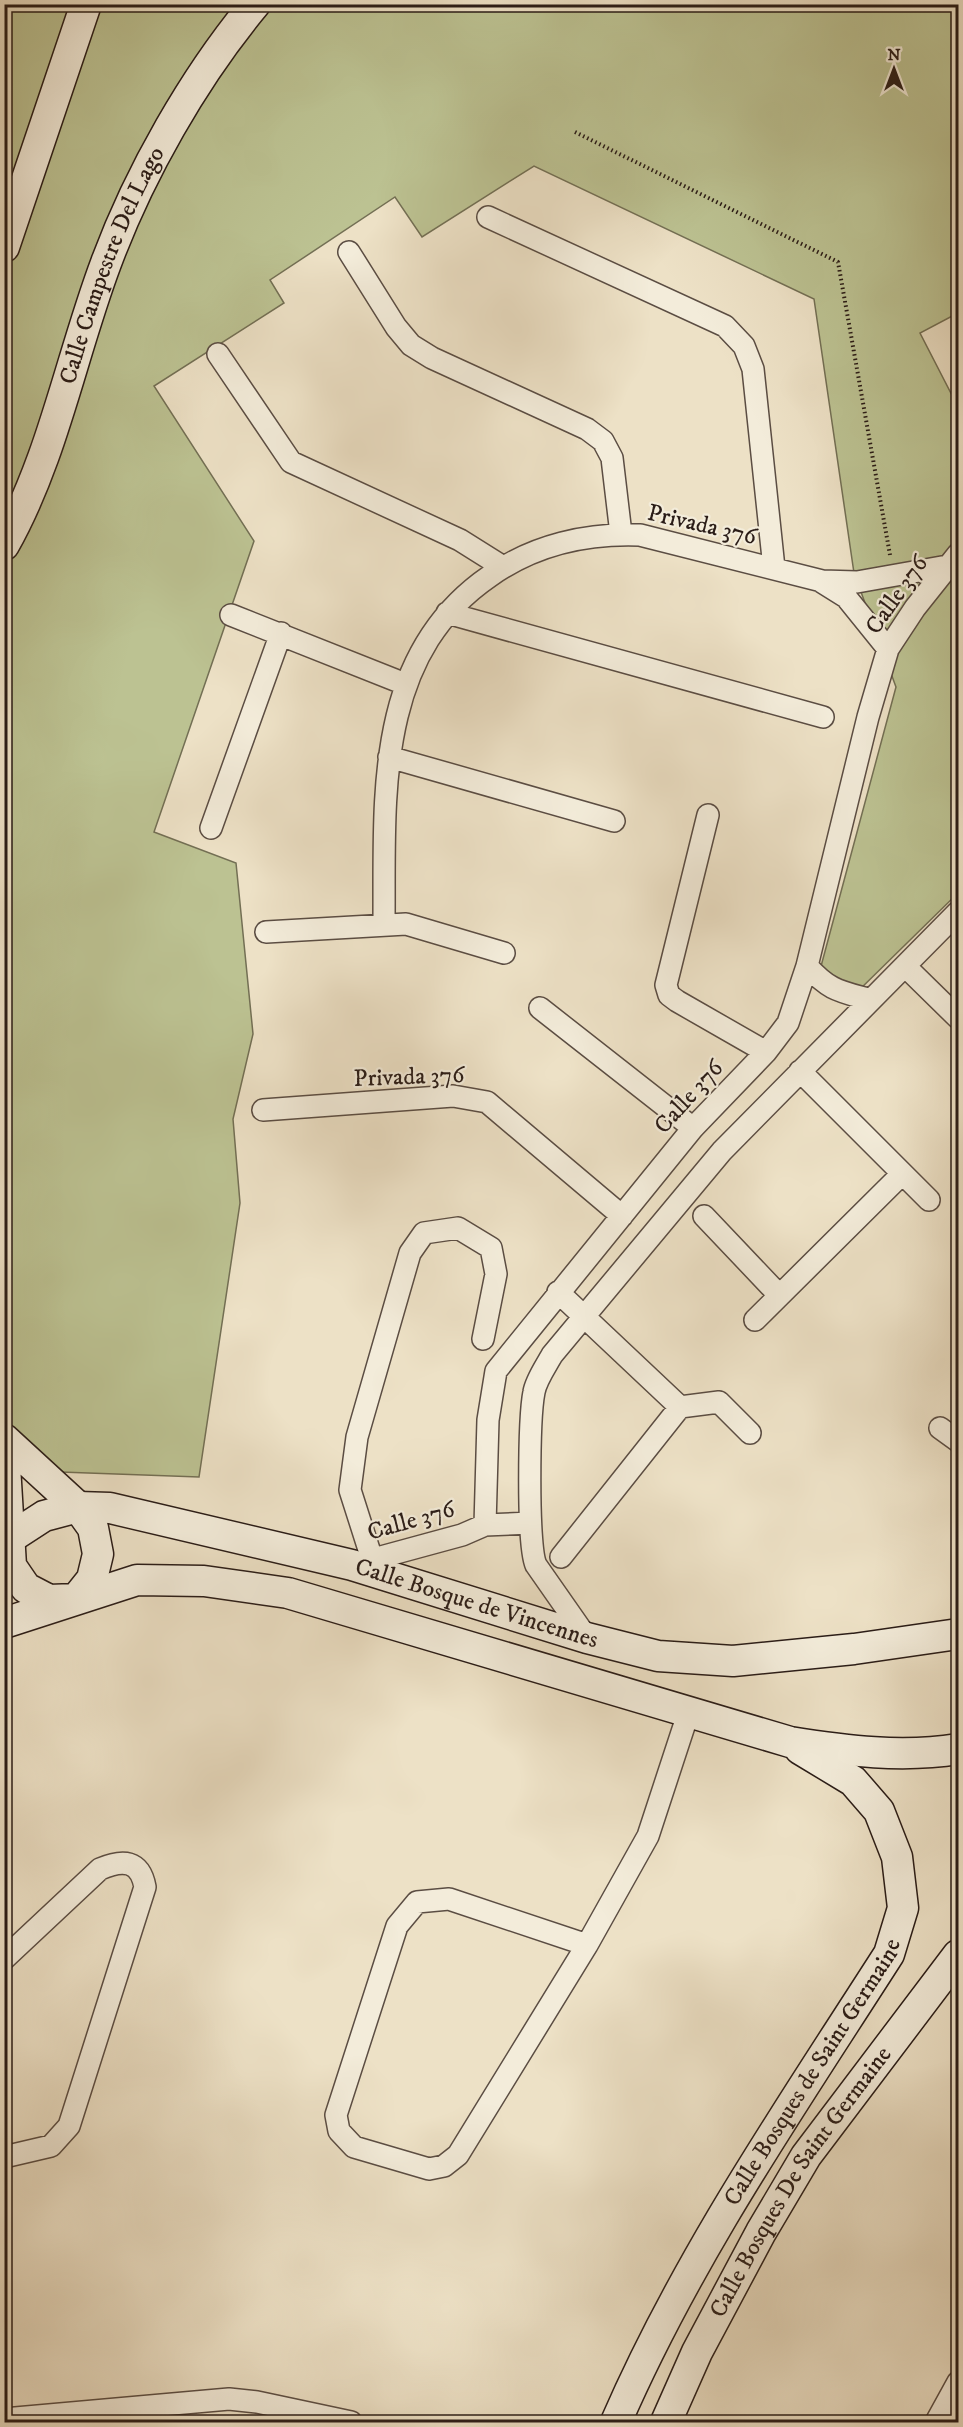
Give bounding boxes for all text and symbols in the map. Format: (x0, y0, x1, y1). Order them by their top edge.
north arrow (864, 39, 924, 99)
text: N (887, 45, 901, 65)
street label: Calle Campestre Del Lago (53, 141, 171, 388)
street label: Privada 376 (644, 498, 761, 552)
street label: Calle 376 (859, 548, 936, 640)
street label: Calle 376 (648, 1053, 731, 1140)
street label: Privada 376 (353, 1060, 467, 1094)
street label: Calle 376 (364, 1494, 460, 1548)
street label: Calle Bosque de Vincennes (351, 1552, 601, 1655)
street label: Calle Bosques de Saint Germaine (717, 1935, 908, 2211)
street label: Calle Bosques De Saint Germaine (703, 2040, 899, 2323)

